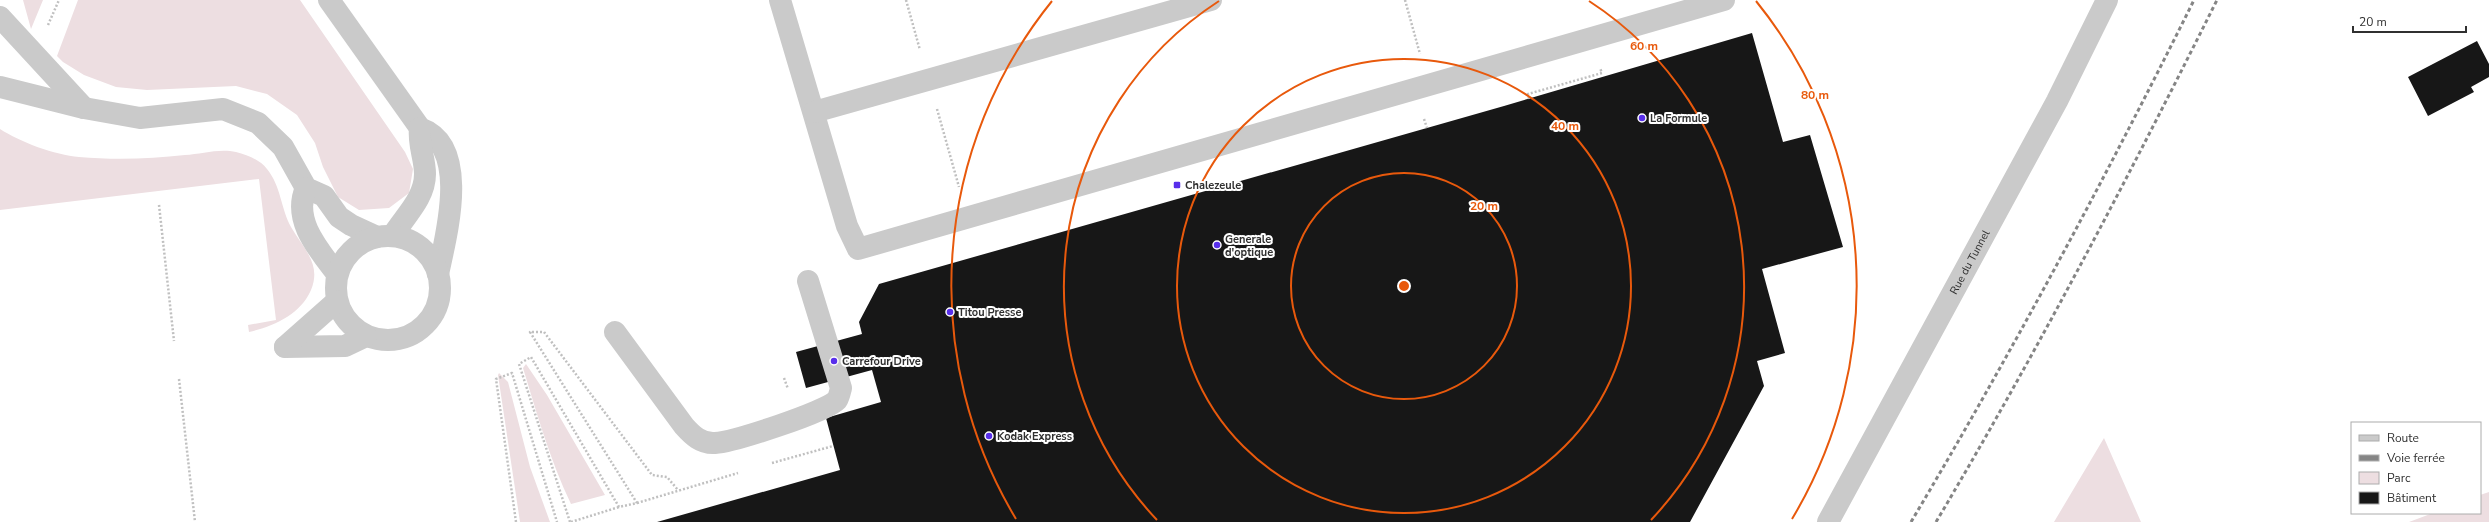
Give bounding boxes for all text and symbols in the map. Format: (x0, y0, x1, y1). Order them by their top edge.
scale bar (2353, 8, 2466, 34)
text: 20 m (2359, 14, 2387, 30)
text: 60 m (1630, 38, 1658, 54)
text: 80 m (1801, 87, 1829, 103)
place label: La Formule (1650, 111, 1707, 126)
marker: La Formule (1637, 113, 1647, 123)
text: 40 m (1551, 118, 1579, 134)
place label: Chalezeule (1185, 178, 1241, 193)
marker: Chalezeule (1172, 180, 1182, 190)
text: 20 m (1470, 198, 1498, 214)
street label: Rue du Tunnel (1946, 227, 1994, 297)
place label: Generale d'optique (1225, 232, 1273, 260)
marker: Generale d'optique (1212, 240, 1222, 250)
centre of rings (1397, 279, 1411, 293)
place label: Titou Presse (958, 305, 1021, 320)
marker: Titou Presse (945, 307, 955, 317)
place label: Carrefour Drive (842, 354, 921, 369)
marker: Carrefour Drive (829, 356, 839, 366)
legend (2351, 422, 2481, 514)
place label: Kodak Express (997, 429, 1072, 444)
text: Route (2387, 430, 2419, 446)
marker: Kodak Express (984, 431, 994, 441)
text: Voie ferrée (2386, 450, 2445, 466)
text: Parc (2387, 470, 2411, 486)
text: Bâtiment (2387, 490, 2437, 506)

